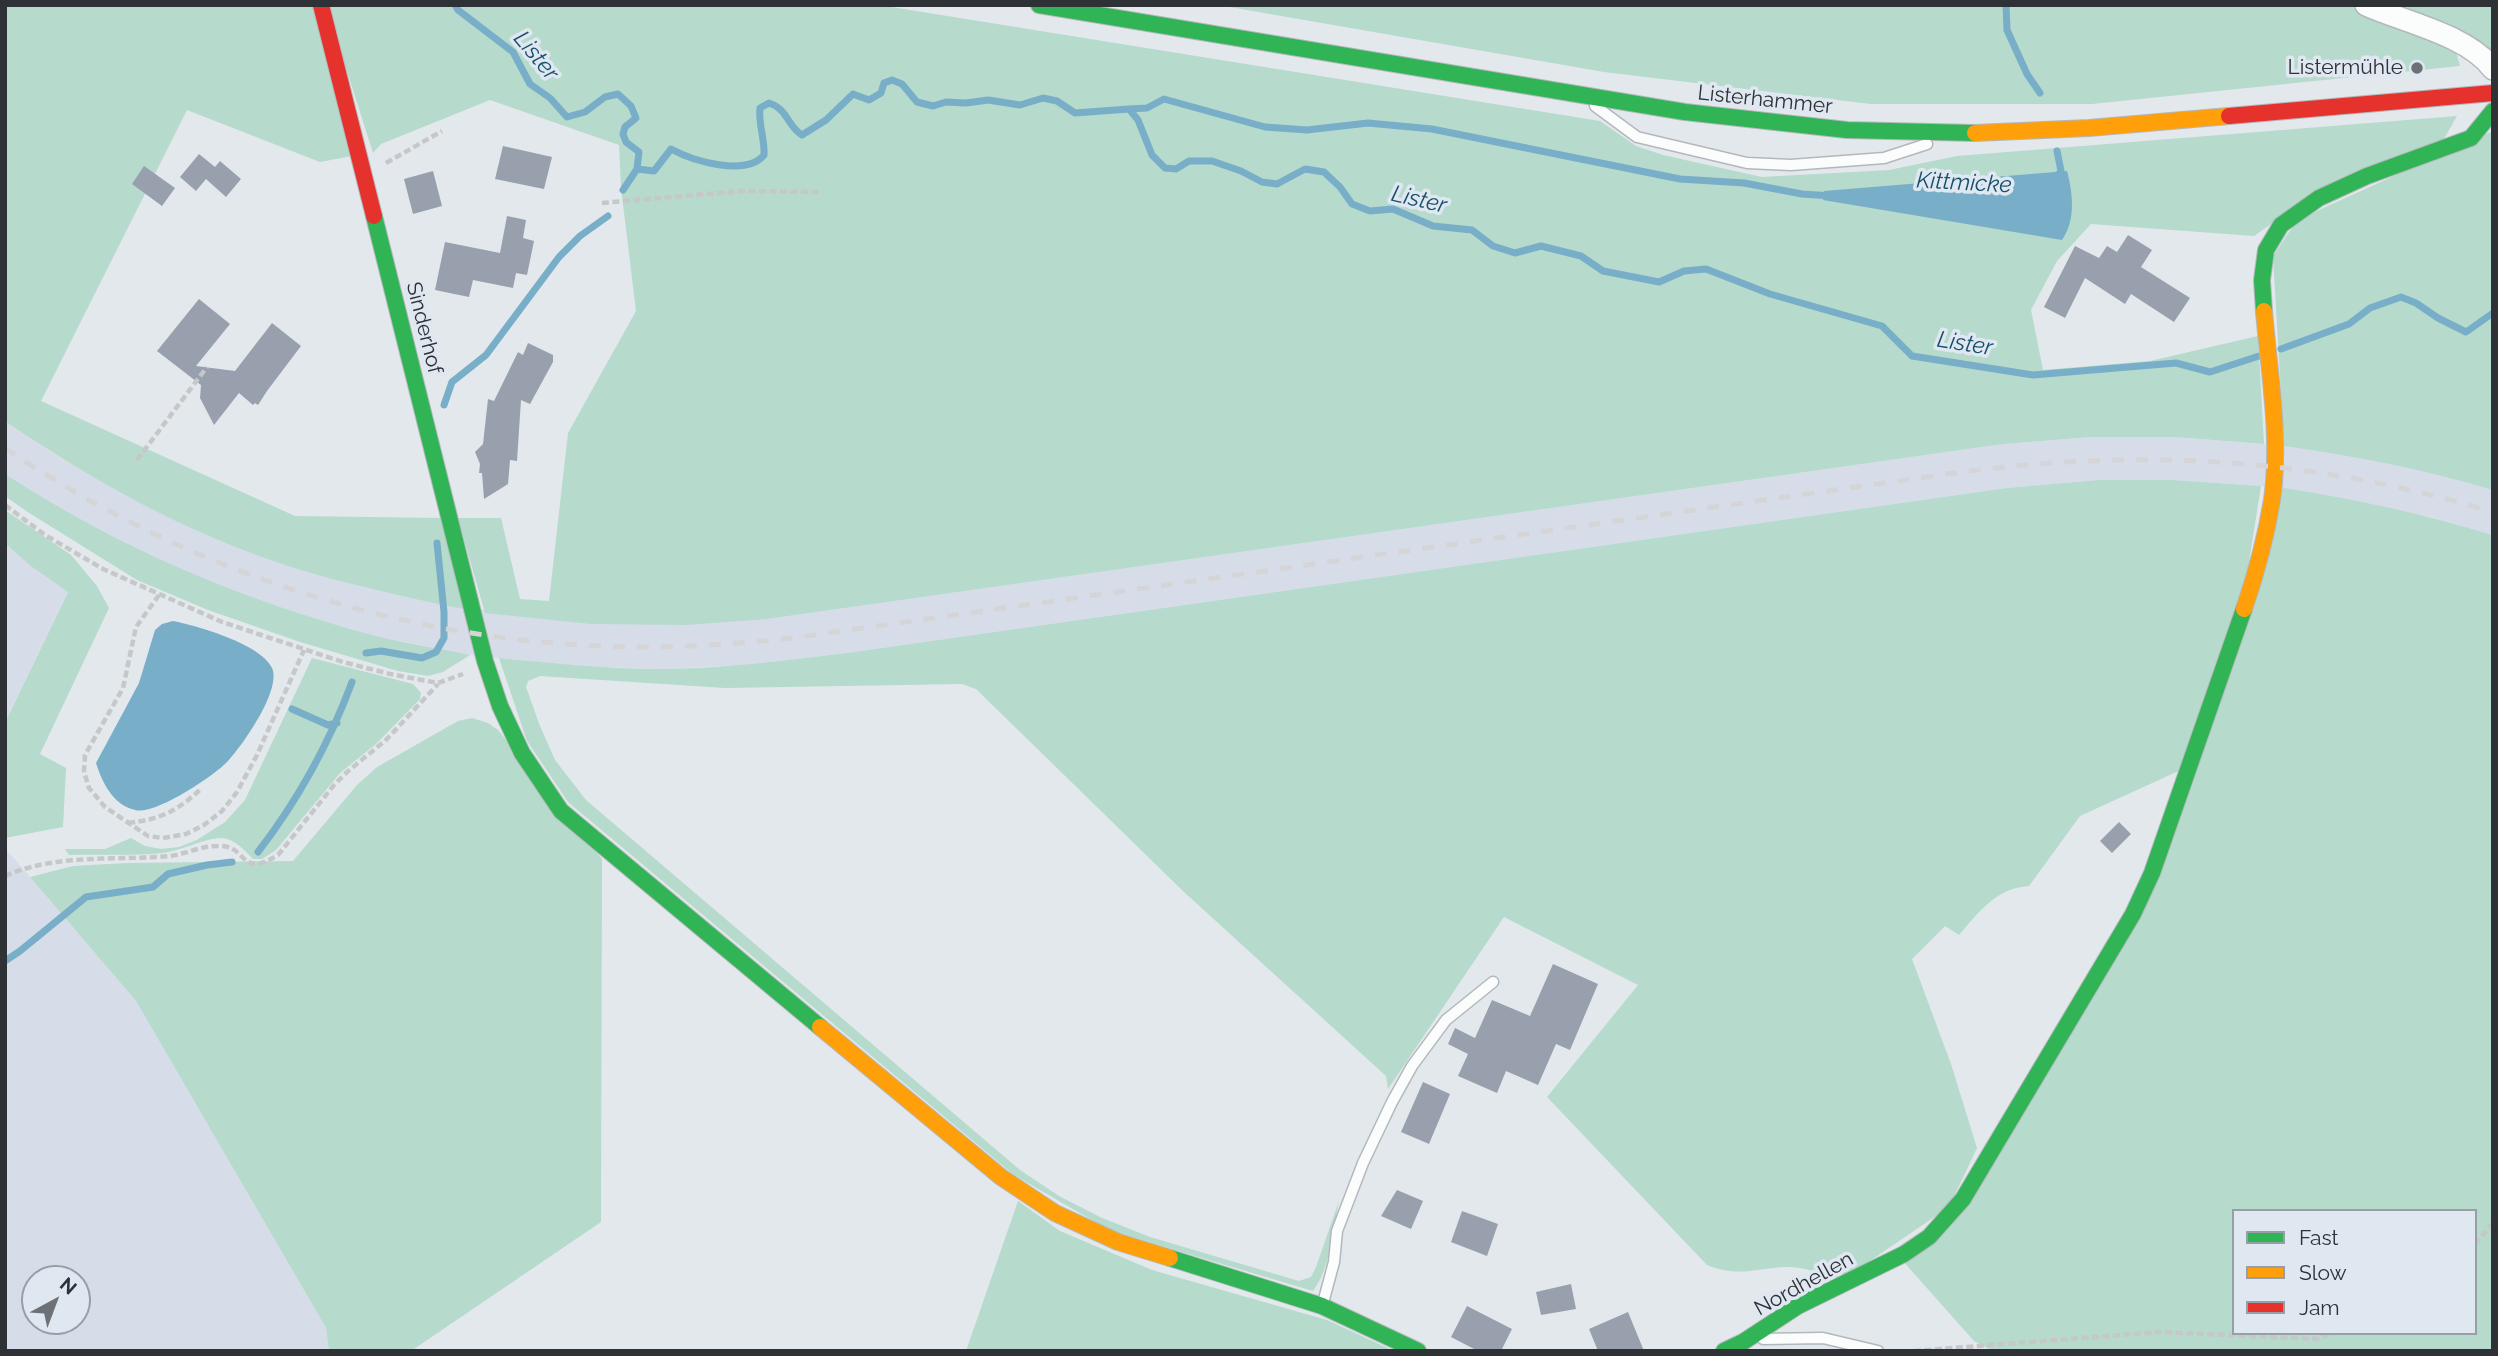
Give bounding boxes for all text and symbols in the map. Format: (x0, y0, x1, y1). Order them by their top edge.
water label: Lister (507, 26, 565, 86)
place label: Listermühle (2287, 55, 2403, 81)
marker: Listermühle (2409, 60, 2425, 76)
street label: Listerhammer (1696, 80, 1834, 120)
water label: Kittmicke (1916, 167, 2012, 199)
water label: Lister (1389, 180, 1449, 220)
street label: Sinderhof (400, 279, 448, 377)
water label: Lister (1935, 326, 1995, 362)
legend (2232, 1209, 2477, 1335)
text: Fast (2299, 1225, 2339, 1250)
street label: Nordhellen (1750, 1247, 1858, 1321)
text: Slow (2299, 1260, 2347, 1285)
north arrow (21, 1265, 91, 1335)
text: N (56, 1273, 81, 1299)
text: Jam (2299, 1295, 2340, 1320)

